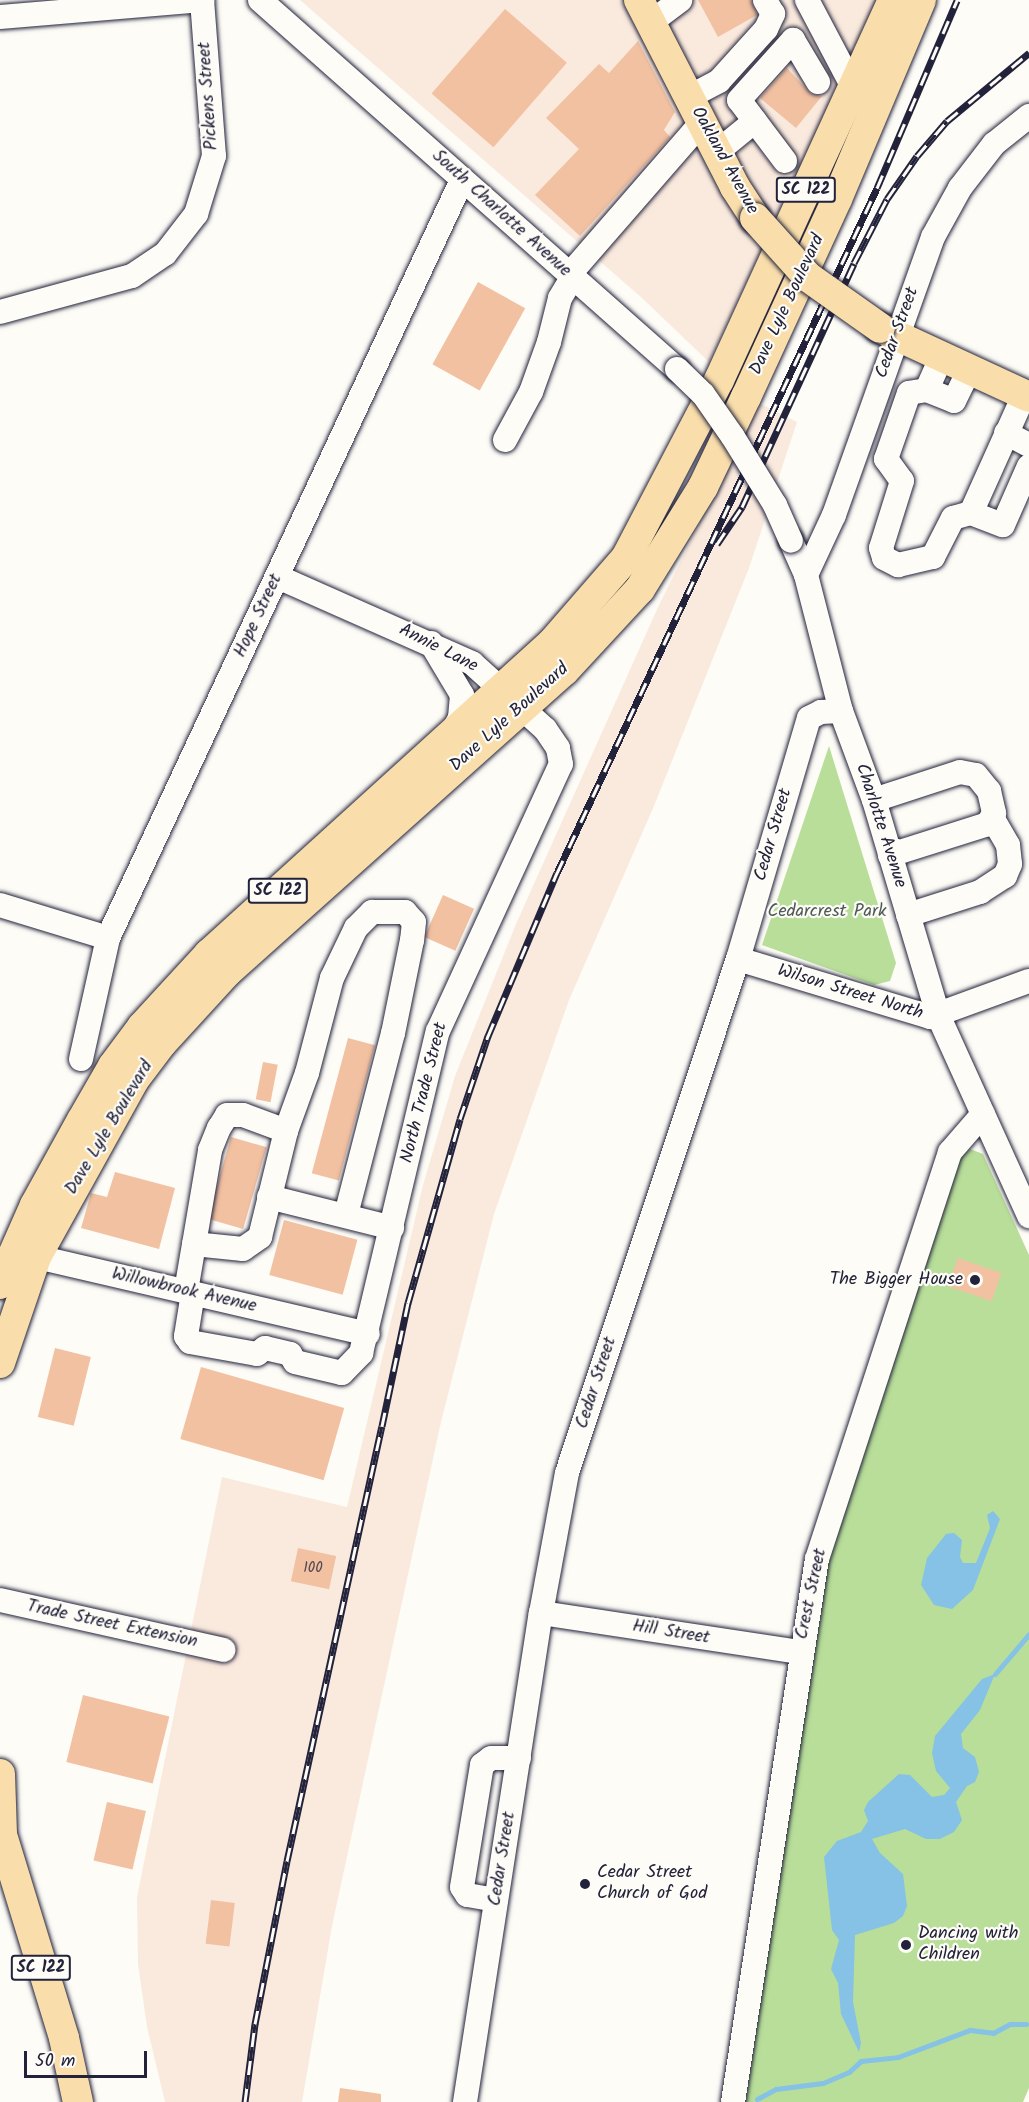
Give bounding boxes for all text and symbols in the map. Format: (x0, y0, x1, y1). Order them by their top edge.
street label: Pickens Street (194, 41, 224, 151)
street label: Oakland Avenue (686, 103, 762, 219)
street label: South Charlotte Avenue (427, 146, 575, 282)
road number: SC 122 (774, 177, 838, 203)
street label: Dave Lyle Boulevard (746, 231, 830, 379)
street label: Cedar Street (872, 285, 924, 381)
street label: Hope Street (230, 571, 288, 661)
street label: Annie Lane (395, 620, 481, 678)
street label: Dave Lyle Boulevard (446, 659, 574, 777)
street label: Charlotte Avenue (850, 761, 910, 891)
street label: Cedar Street (751, 786, 797, 884)
road number: SC 122 (246, 878, 310, 904)
park label: Cedarcrest Park (768, 901, 886, 923)
street label: Wilson Street North (775, 961, 925, 1025)
street label: North Trade Street (397, 1020, 453, 1166)
street label: Dave Lyle Boulevard (61, 1057, 159, 1199)
street label: Willowbrook Avenue (110, 1264, 258, 1318)
place label: The Bigger House (830, 1269, 963, 1291)
marker: The Bigger House (968, 1273, 982, 1287)
street label: Cedar Street (572, 1334, 622, 1432)
street label: Crest Street (792, 1547, 832, 1641)
house number: 100 (303, 1560, 323, 1578)
street label: Trade Street Extension (25, 1596, 199, 1654)
street label: Hill Street (631, 1616, 711, 1650)
street label: Cedar Street (485, 1810, 521, 1908)
place label: Cedar Street Church of God (597, 1863, 707, 1906)
marker: Cedar Street Church of God (578, 1877, 592, 1891)
place label: Dancing with Children (918, 1924, 1018, 1966)
marker: Dancing with Children (899, 1938, 913, 1952)
road number: SC 122 (9, 1955, 72, 1981)
scale bar (27, 2039, 150, 2077)
text: 50 m (35, 2047, 75, 2076)

